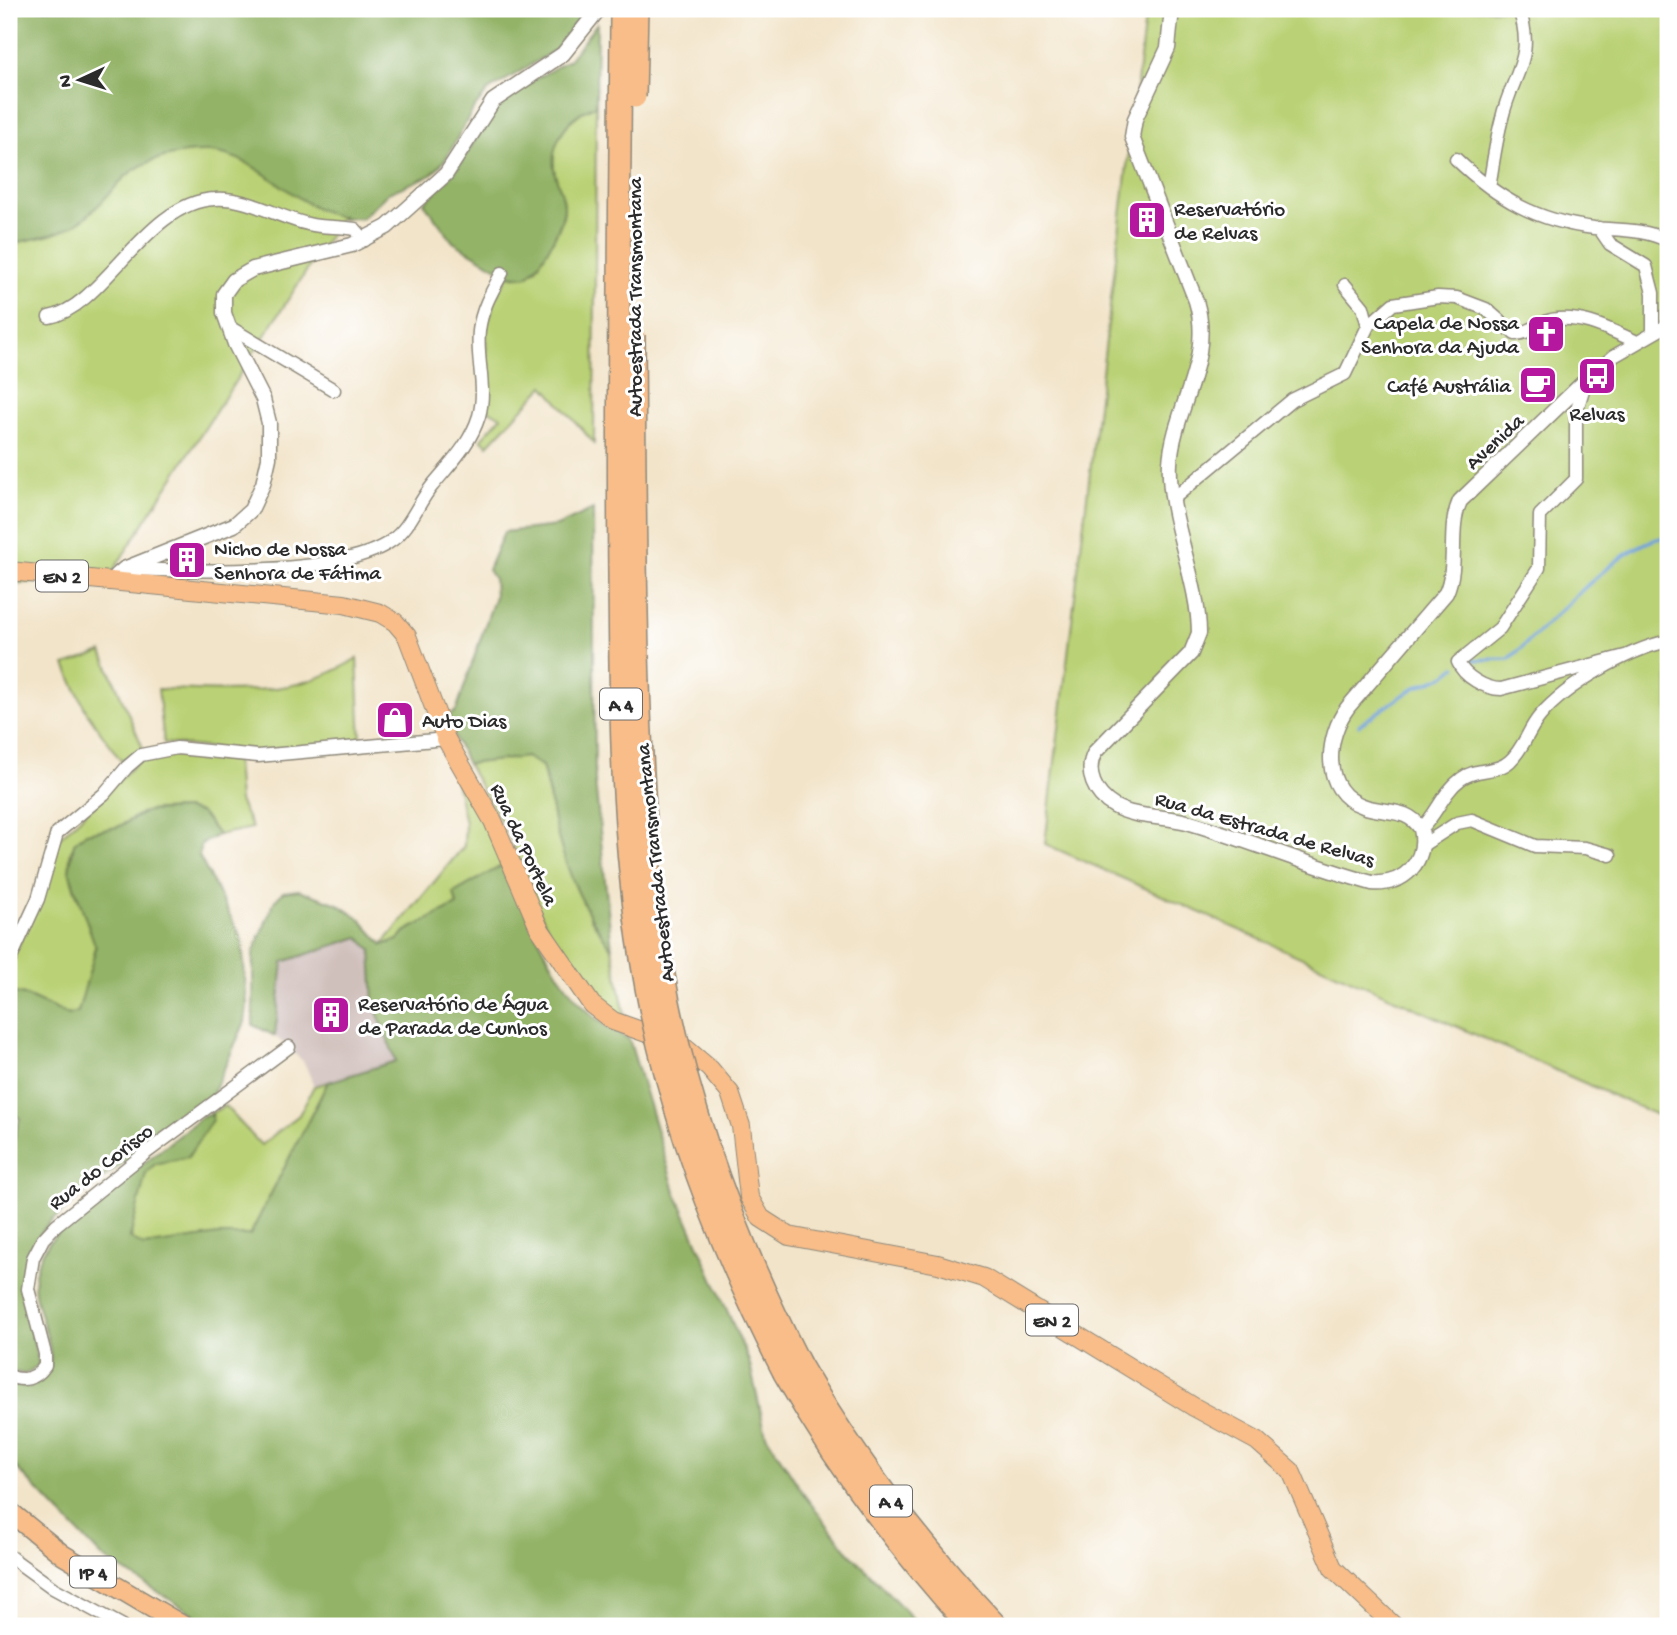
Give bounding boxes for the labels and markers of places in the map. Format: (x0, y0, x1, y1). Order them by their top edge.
building icon: Reservatório de Relvas (1126, 199, 1168, 241)
place label: Reservatório de Relvas (1174, 199, 1285, 248)
place label: Capela de Nossa Senhora da Ajuda (1361, 313, 1520, 362)
church icon: Capela de Nossa Senhora da Ajuda (1525, 313, 1567, 355)
bus stop icon: Relvas (1576, 355, 1618, 397)
cafe icon: Café Austrália (1517, 364, 1559, 406)
place label: Café Austrália (1387, 376, 1512, 401)
place label: Relvas (1569, 404, 1626, 429)
building icon: Nicho de Nossa Senhora de Fátima (166, 539, 208, 581)
place label: Nicho de Nossa Senhora de Fátima (214, 539, 382, 588)
shop icon: Auto Dias (374, 699, 416, 741)
place label: Auto Dias (422, 711, 508, 736)
place label: Reservatório de Água de Parada de Cunhos (358, 993, 549, 1043)
building icon: Reservatório de Água de Parada de Cunhos (310, 994, 352, 1036)

